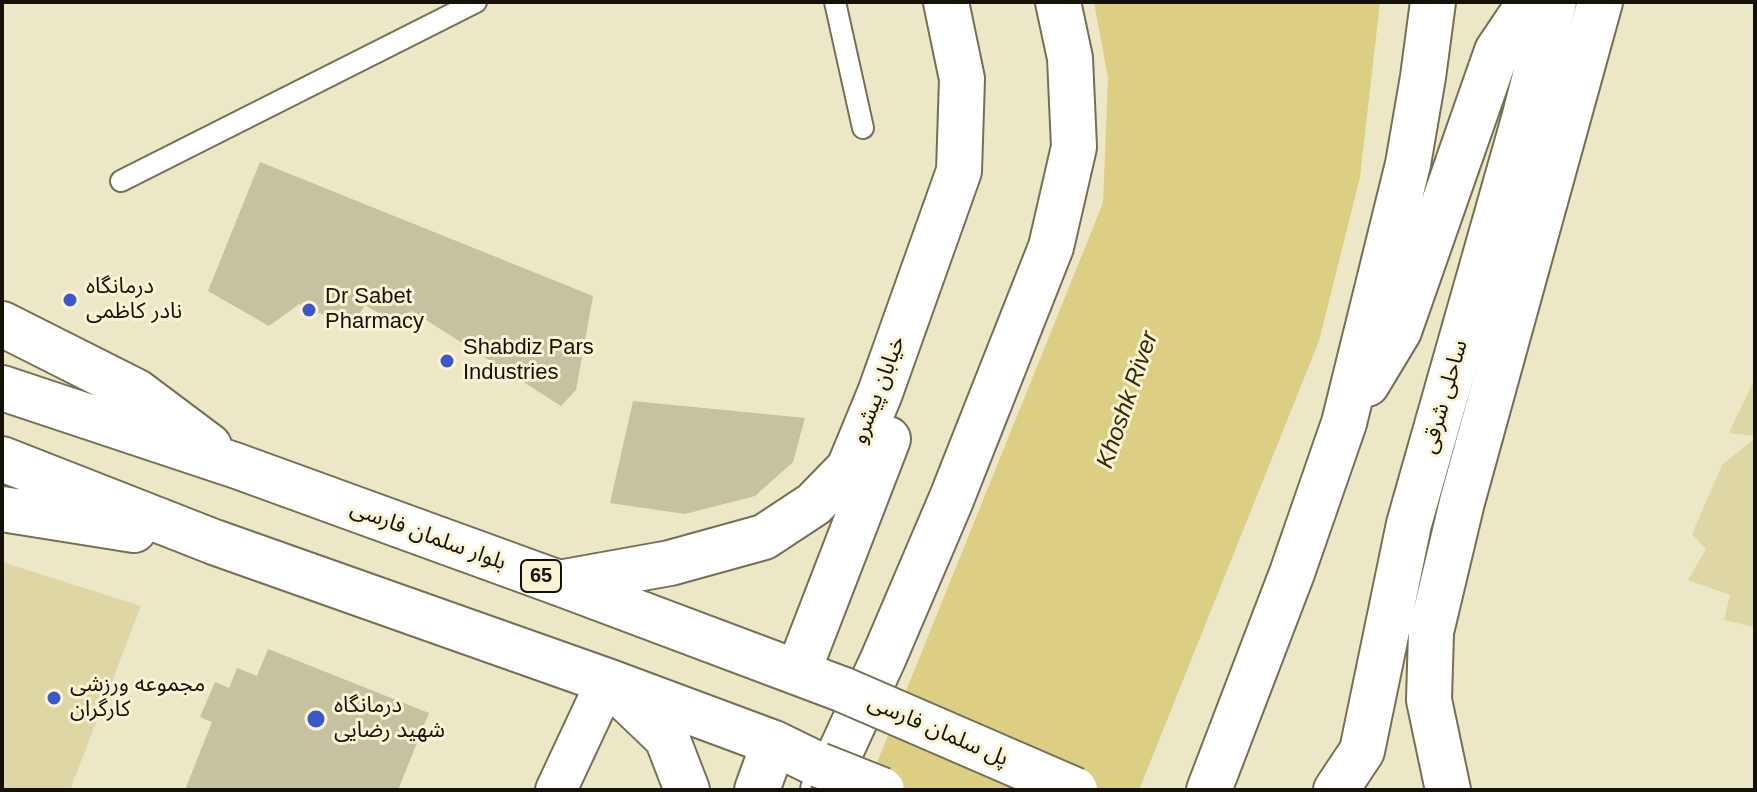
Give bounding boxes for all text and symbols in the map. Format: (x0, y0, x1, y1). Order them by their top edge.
place label: درمانگاه نادر کاظمی (86, 274, 182, 326)
place label: Dr Sabet Pharmacy (325, 284, 424, 336)
marker: درمانگاه نادر کاظمی (61, 291, 79, 309)
marker: Dr Sabet Pharmacy (300, 301, 318, 319)
water label: Khoshk River (1091, 328, 1165, 472)
street label: خیابان پیشرو (846, 332, 912, 448)
place label: Shabdiz Pars Industries (463, 335, 594, 386)
street label: ساحلی شرقی (1416, 337, 1474, 457)
marker: Shabdiz Pars Industries (438, 352, 456, 370)
street label: بلوار سلمان فارسی (347, 496, 509, 576)
road number: 65 (521, 560, 561, 592)
place label: مجموعه ورزشی کارگران (70, 672, 205, 724)
marker: مجموعه ورزشی کارگران (45, 689, 63, 707)
street label: پل سلمان فارسی (864, 690, 1012, 772)
place label: درمانگاه شهید رضایی (334, 693, 445, 744)
marker: درمانگاه شهید رضایی (305, 708, 327, 730)

